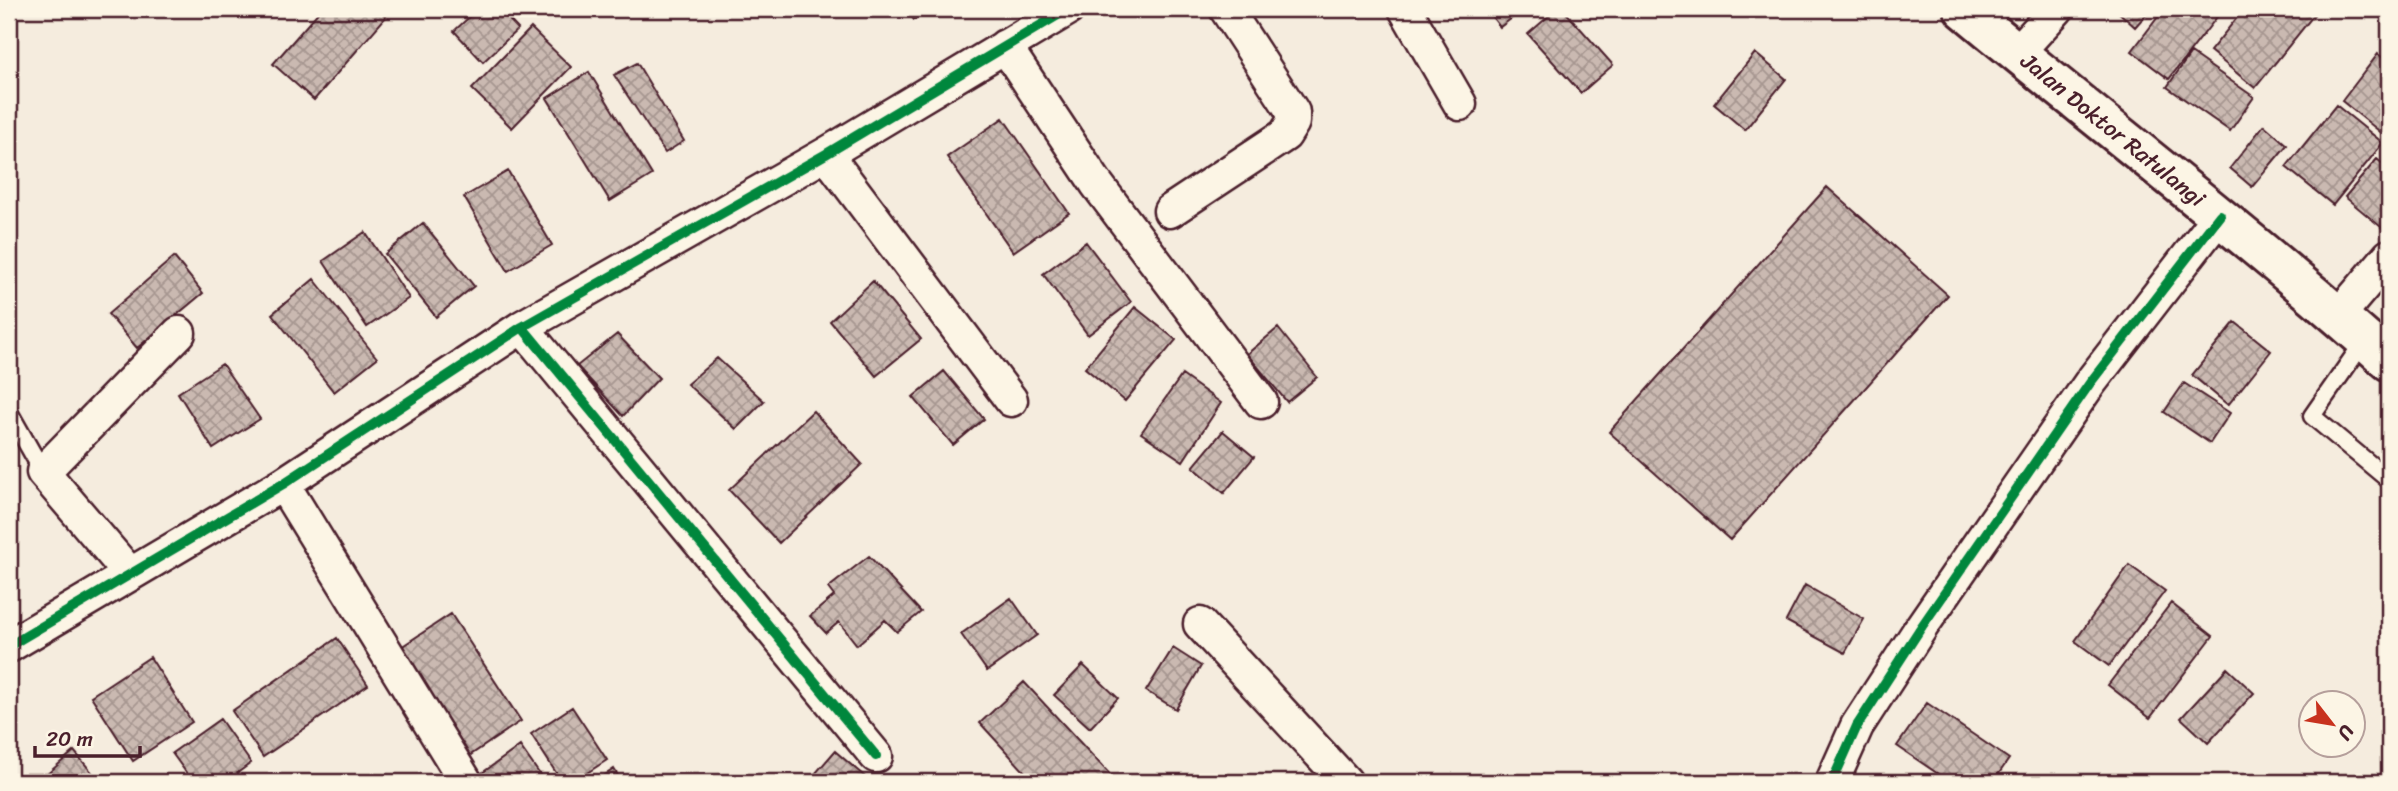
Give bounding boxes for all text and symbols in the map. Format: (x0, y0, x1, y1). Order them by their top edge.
street label: Jalan Doktor Ratulangi (2010, 41, 2215, 218)
north arrow (2296, 690, 2366, 760)
scale bar (35, 714, 140, 758)
text: U (2328, 719, 2364, 748)
text: 20 m (46, 720, 93, 758)

